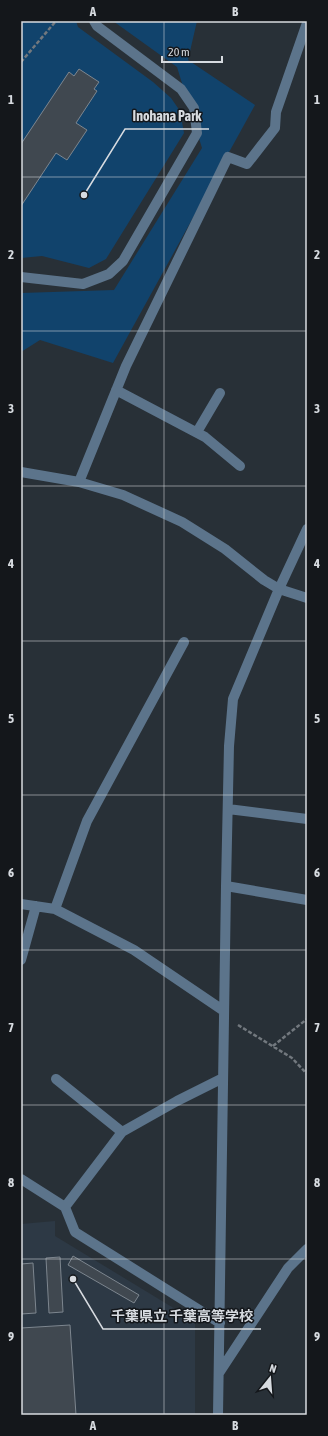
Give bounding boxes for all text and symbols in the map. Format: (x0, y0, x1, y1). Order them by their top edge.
text: A (89, 4, 97, 19)
text: B (232, 4, 239, 19)
scale bar (162, 38, 222, 64)
text: 20 m (168, 45, 190, 59)
text: 1 (8, 92, 14, 107)
text: 1 (314, 92, 320, 107)
callout: Inohana Park (125, 103, 209, 129)
text: Inohana Park (133, 108, 202, 124)
text: 2 (8, 247, 14, 262)
text: 2 (314, 247, 320, 262)
text: 3 (8, 401, 14, 416)
text: 3 (314, 401, 320, 416)
text: 4 (7, 556, 14, 571)
text: 4 (313, 556, 320, 571)
text: 5 (8, 711, 14, 726)
text: 5 (314, 711, 320, 726)
text: 6 (8, 865, 14, 880)
text: 6 (314, 865, 320, 880)
text: 7 (8, 1020, 14, 1035)
text: 7 (314, 1020, 320, 1035)
text: 8 (8, 1175, 14, 1190)
text: 8 (314, 1175, 320, 1190)
callout: 千葉県立 千葉高等学校 (103, 1303, 261, 1329)
text: 千葉県立 千葉高等学校 (111, 1308, 253, 1324)
text: 9 (8, 1329, 14, 1344)
text: 9 (314, 1329, 320, 1344)
north arrow (250, 1358, 290, 1398)
text: N (268, 1362, 278, 1375)
text: A (89, 1418, 97, 1433)
text: B (232, 1418, 239, 1433)

